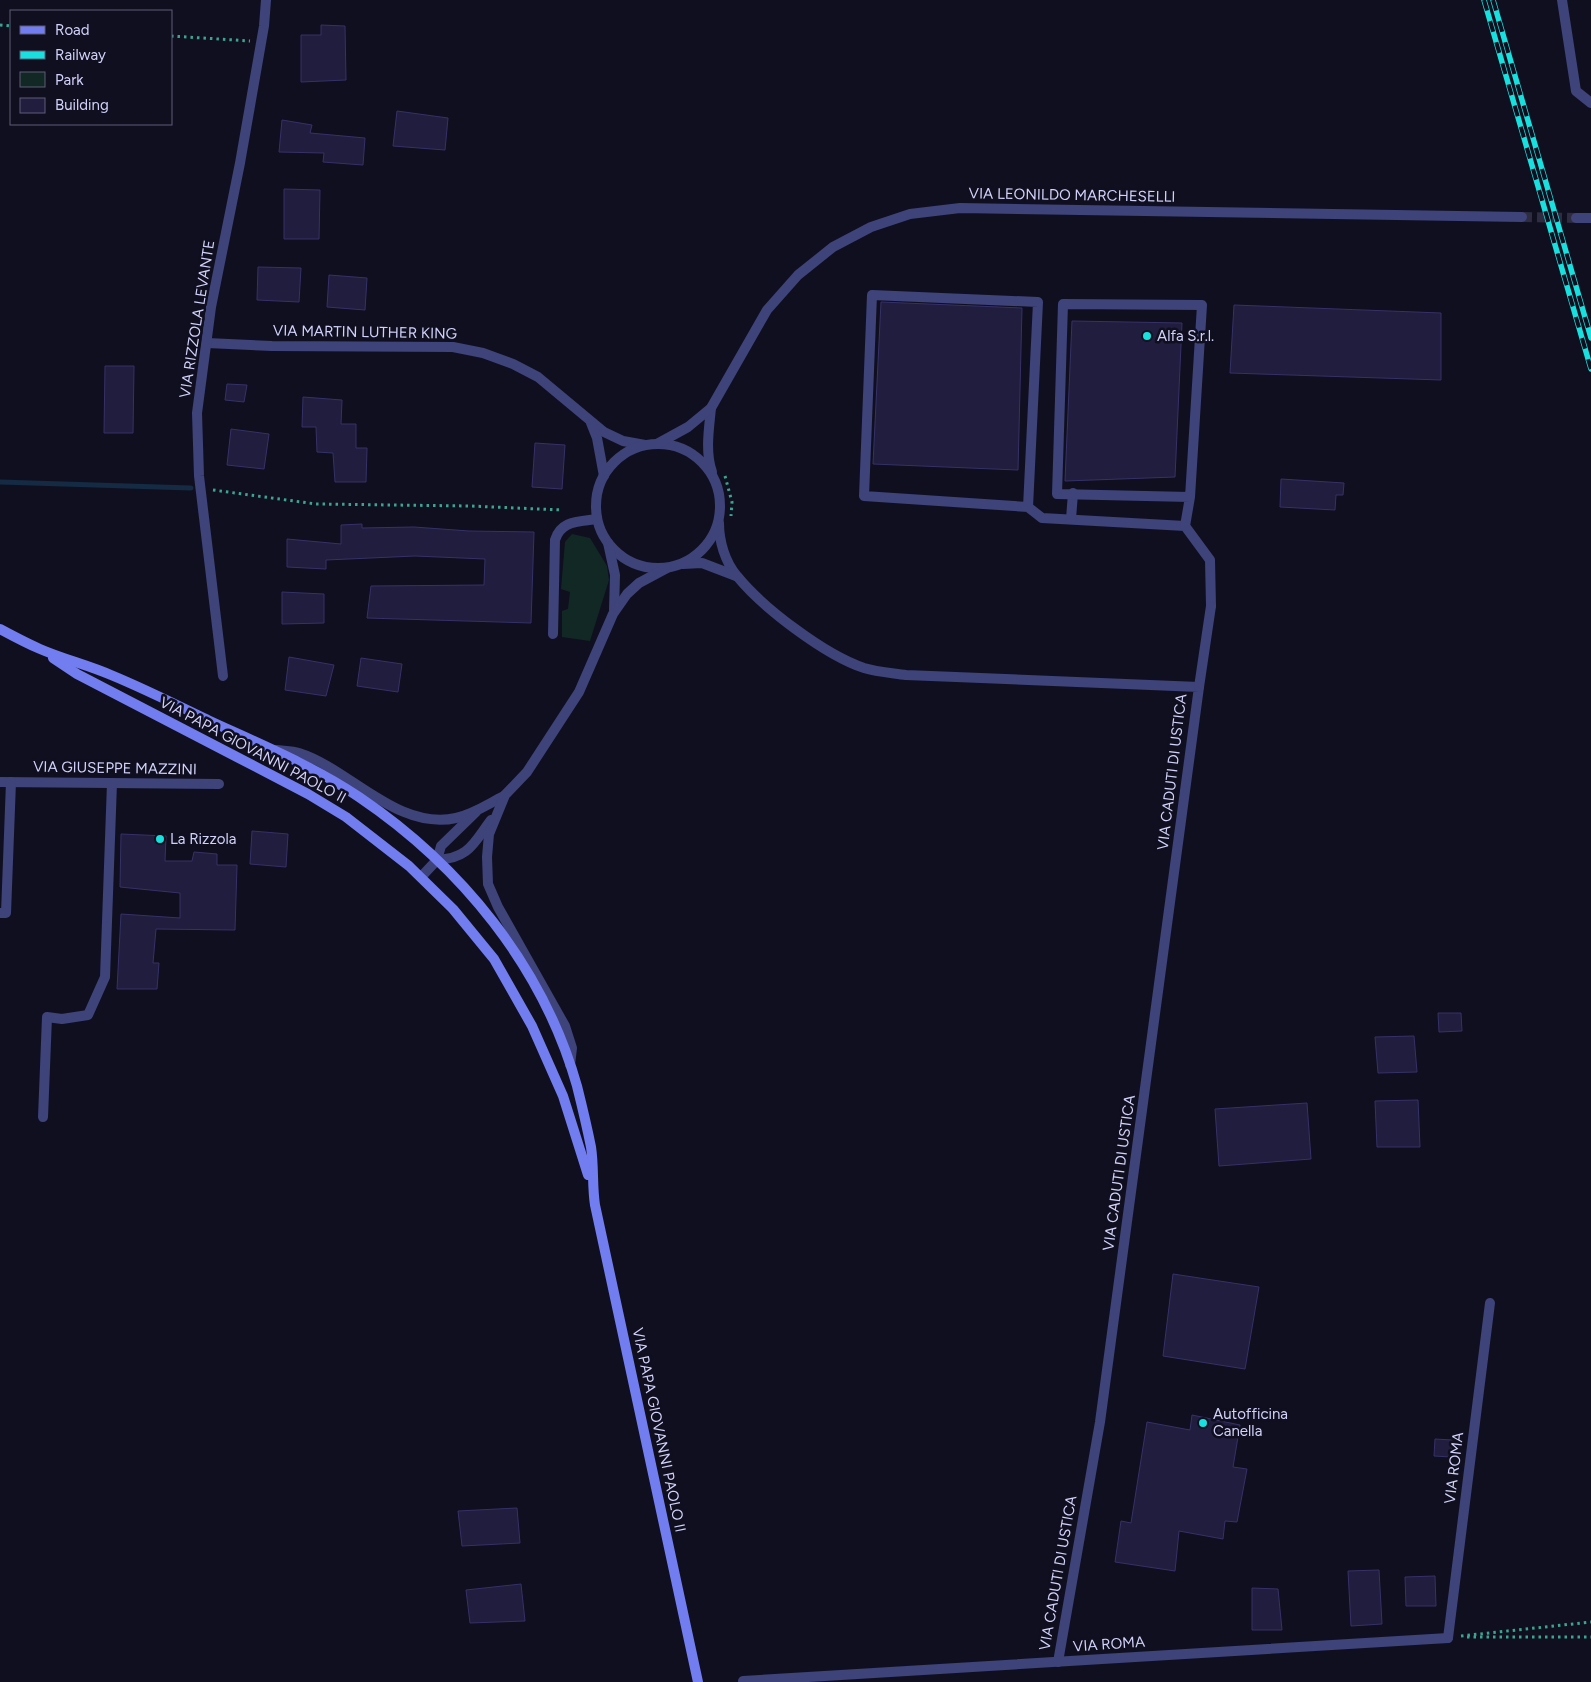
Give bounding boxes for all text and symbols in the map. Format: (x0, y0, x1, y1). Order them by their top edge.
legend (10, 10, 172, 125)
text: Road (55, 21, 90, 39)
text: Railway (55, 46, 106, 64)
text: Park (55, 71, 84, 89)
text: Building (55, 96, 109, 114)
street label: VIA LEONILDO MARCHESELLI (968, 184, 1176, 206)
street label: VIA RIZZOLA LEVANTE (176, 239, 218, 399)
street label: VIA MARTIN LUTHER KING (273, 321, 457, 343)
place label: Alfa S.r.l. (1157, 327, 1214, 345)
marker: Alfa S.r.l. (1141, 330, 1153, 342)
street label: VIA PAPA GIOVANNI PAOLO II (157, 693, 349, 807)
street label: VIA CADUTI DI USTICA (1153, 693, 1191, 851)
street label: VIA GIUSEPPE MAZZINI (33, 758, 197, 778)
place label: La Rizzola (170, 830, 236, 848)
marker: La Rizzola (154, 833, 166, 845)
street label: VIA CADUTI DI USTICA (1099, 1094, 1139, 1252)
street label: VIA PAPA GIOVANNI PAOLO II (629, 1326, 689, 1534)
place label: Autofficina Canella (1213, 1405, 1288, 1440)
marker: Autofficina Canella (1197, 1417, 1209, 1429)
street label: VIA ROMA (1441, 1431, 1467, 1505)
street label: VIA CADUTI DI USTICA (1035, 1494, 1081, 1652)
street label: VIA ROMA (1072, 1633, 1146, 1655)

